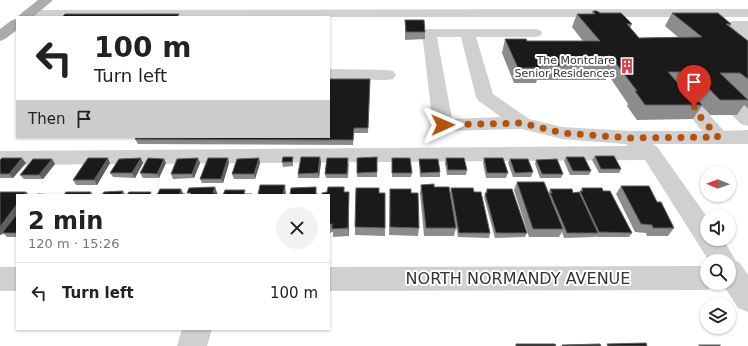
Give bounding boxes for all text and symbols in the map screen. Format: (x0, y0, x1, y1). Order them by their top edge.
text: 100 m (94, 31, 191, 64)
icon: left (28, 32, 80, 84)
place label: The Montclare Senior Residences (515, 54, 615, 80)
building icon: The Montclare Senior Residences (618, 57, 636, 75)
text: Turn left (94, 65, 167, 86)
pin (677, 65, 711, 106)
icon: arrive (683, 71, 705, 93)
position arrow (422, 104, 464, 146)
icon: arrive (73, 108, 95, 130)
text: Then (28, 110, 65, 128)
north arrow (700, 166, 736, 202)
map controls (700, 166, 736, 334)
text: 2 min (28, 207, 103, 235)
button: close (276, 207, 318, 249)
button: sound (700, 210, 736, 246)
text: 120 m · 15:26 (28, 236, 119, 251)
button: search (700, 254, 736, 290)
street label: NORTH NORMANDY AVENUE (406, 269, 630, 288)
icon: left (28, 282, 50, 304)
text: Turn left (62, 284, 134, 302)
text: 100 m (270, 284, 318, 302)
button: layers (700, 298, 736, 334)

